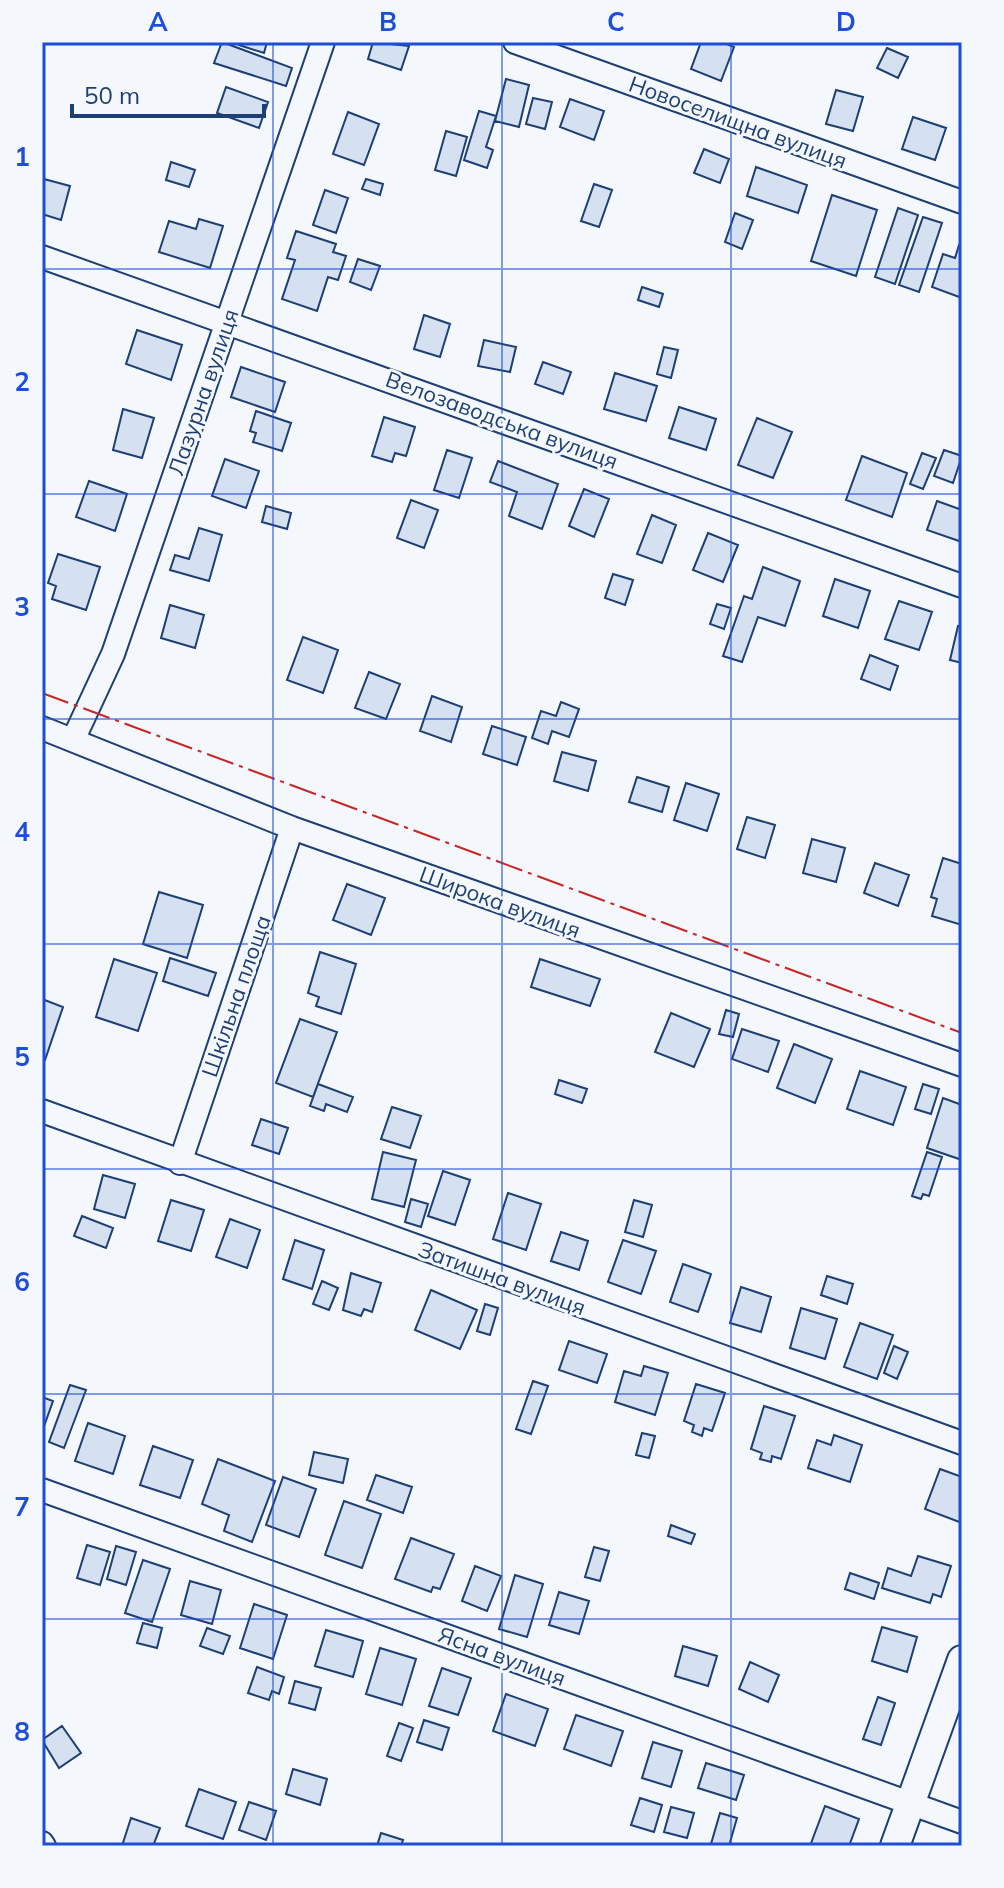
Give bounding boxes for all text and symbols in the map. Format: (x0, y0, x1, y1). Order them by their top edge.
text: A (148, 5, 168, 38)
text: B (379, 5, 397, 38)
text: C (607, 5, 625, 38)
text: D (836, 5, 856, 38)
scale bar (72, 68, 264, 118)
street label: Новоселищна вулиця (625, 70, 851, 174)
text: 50 m (84, 80, 140, 110)
text: 1 (14, 140, 30, 173)
street label: Лазурна вулиця (161, 305, 245, 479)
text: 2 (14, 365, 30, 398)
street label: Велозаводська вулиця (382, 365, 622, 475)
text: 3 (14, 590, 30, 623)
text: 4 (14, 815, 30, 848)
street label: Широка вулиця (416, 860, 584, 944)
street label: Шкільна площа (195, 911, 277, 1081)
text: 5 (14, 1040, 30, 1073)
street label: Затишна вулиця (414, 1235, 590, 1321)
text: 6 (14, 1265, 30, 1298)
text: 7 (14, 1490, 30, 1523)
street label: Ясна вулиця (434, 1620, 570, 1692)
text: 8 (14, 1715, 30, 1748)

